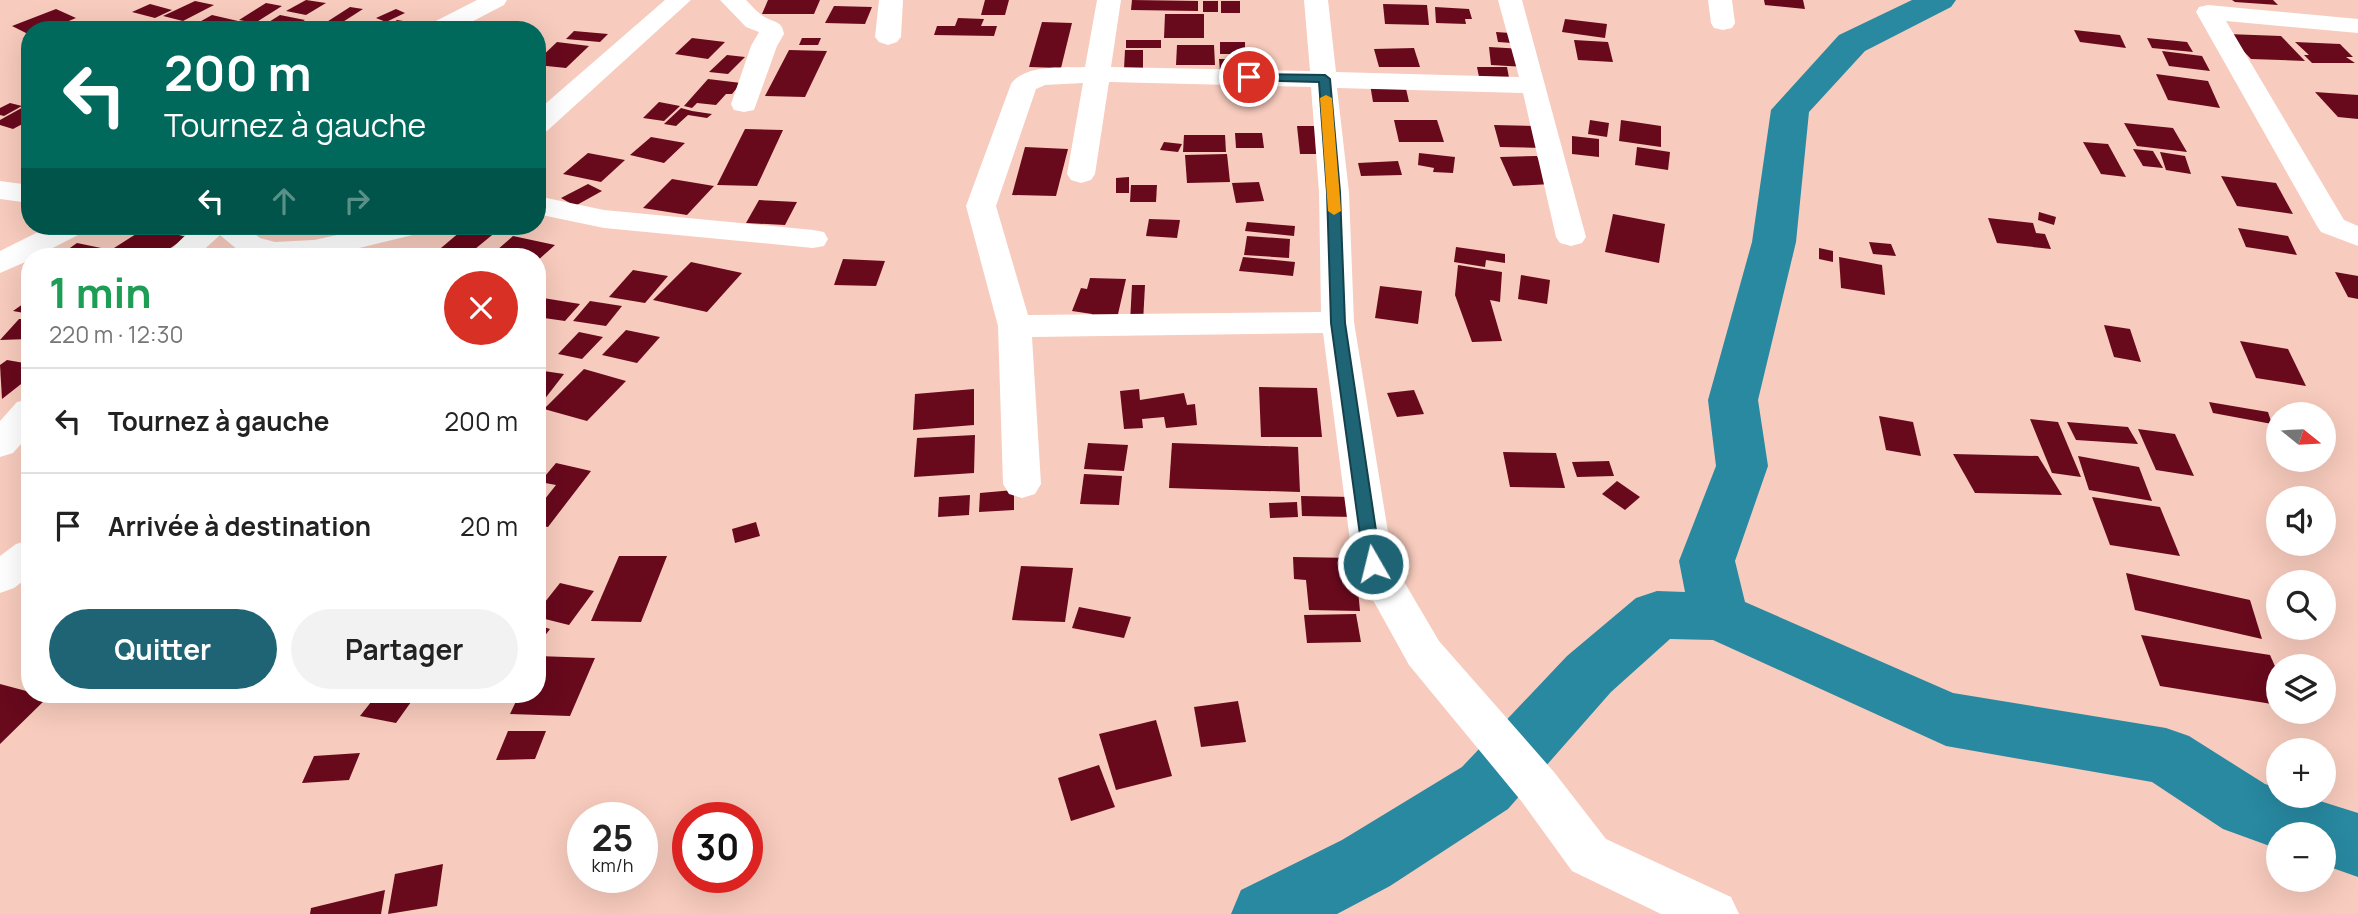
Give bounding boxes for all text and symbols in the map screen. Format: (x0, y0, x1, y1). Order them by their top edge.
text: 200 m (164, 39, 312, 106)
pin (1219, 47, 1279, 107)
icon: left (49, 49, 140, 140)
icon: arrive (1230, 58, 1268, 96)
text: Tournez à gauche (164, 103, 426, 147)
icon: left (192, 182, 230, 220)
icon: ahead (265, 182, 303, 220)
icon: right (338, 182, 376, 220)
text: 1 min (49, 263, 152, 321)
button: close (444, 271, 518, 345)
text: 220 m · 12:30 (49, 318, 183, 350)
icon: left (49, 402, 87, 440)
north arrow (2266, 402, 2336, 472)
map controls (2266, 402, 2336, 892)
text: Tournez à gauche (108, 403, 329, 439)
text: 200 m (444, 403, 518, 439)
button: sound (2266, 486, 2336, 556)
icon: arrive (49, 507, 87, 545)
text: Arrivée à destination (108, 508, 371, 544)
text: 20 m (460, 508, 518, 544)
position arrow (1336, 527, 1410, 601)
button: search (2266, 570, 2336, 640)
button: Quitter (49, 609, 277, 689)
button: Partager (291, 609, 518, 689)
button: layers (2266, 654, 2336, 724)
button: + (2266, 738, 2336, 808)
speed limit sign: 30 (672, 802, 763, 893)
text: 25 (592, 814, 633, 862)
button: − (2266, 822, 2336, 892)
text: km/h (592, 853, 633, 877)

